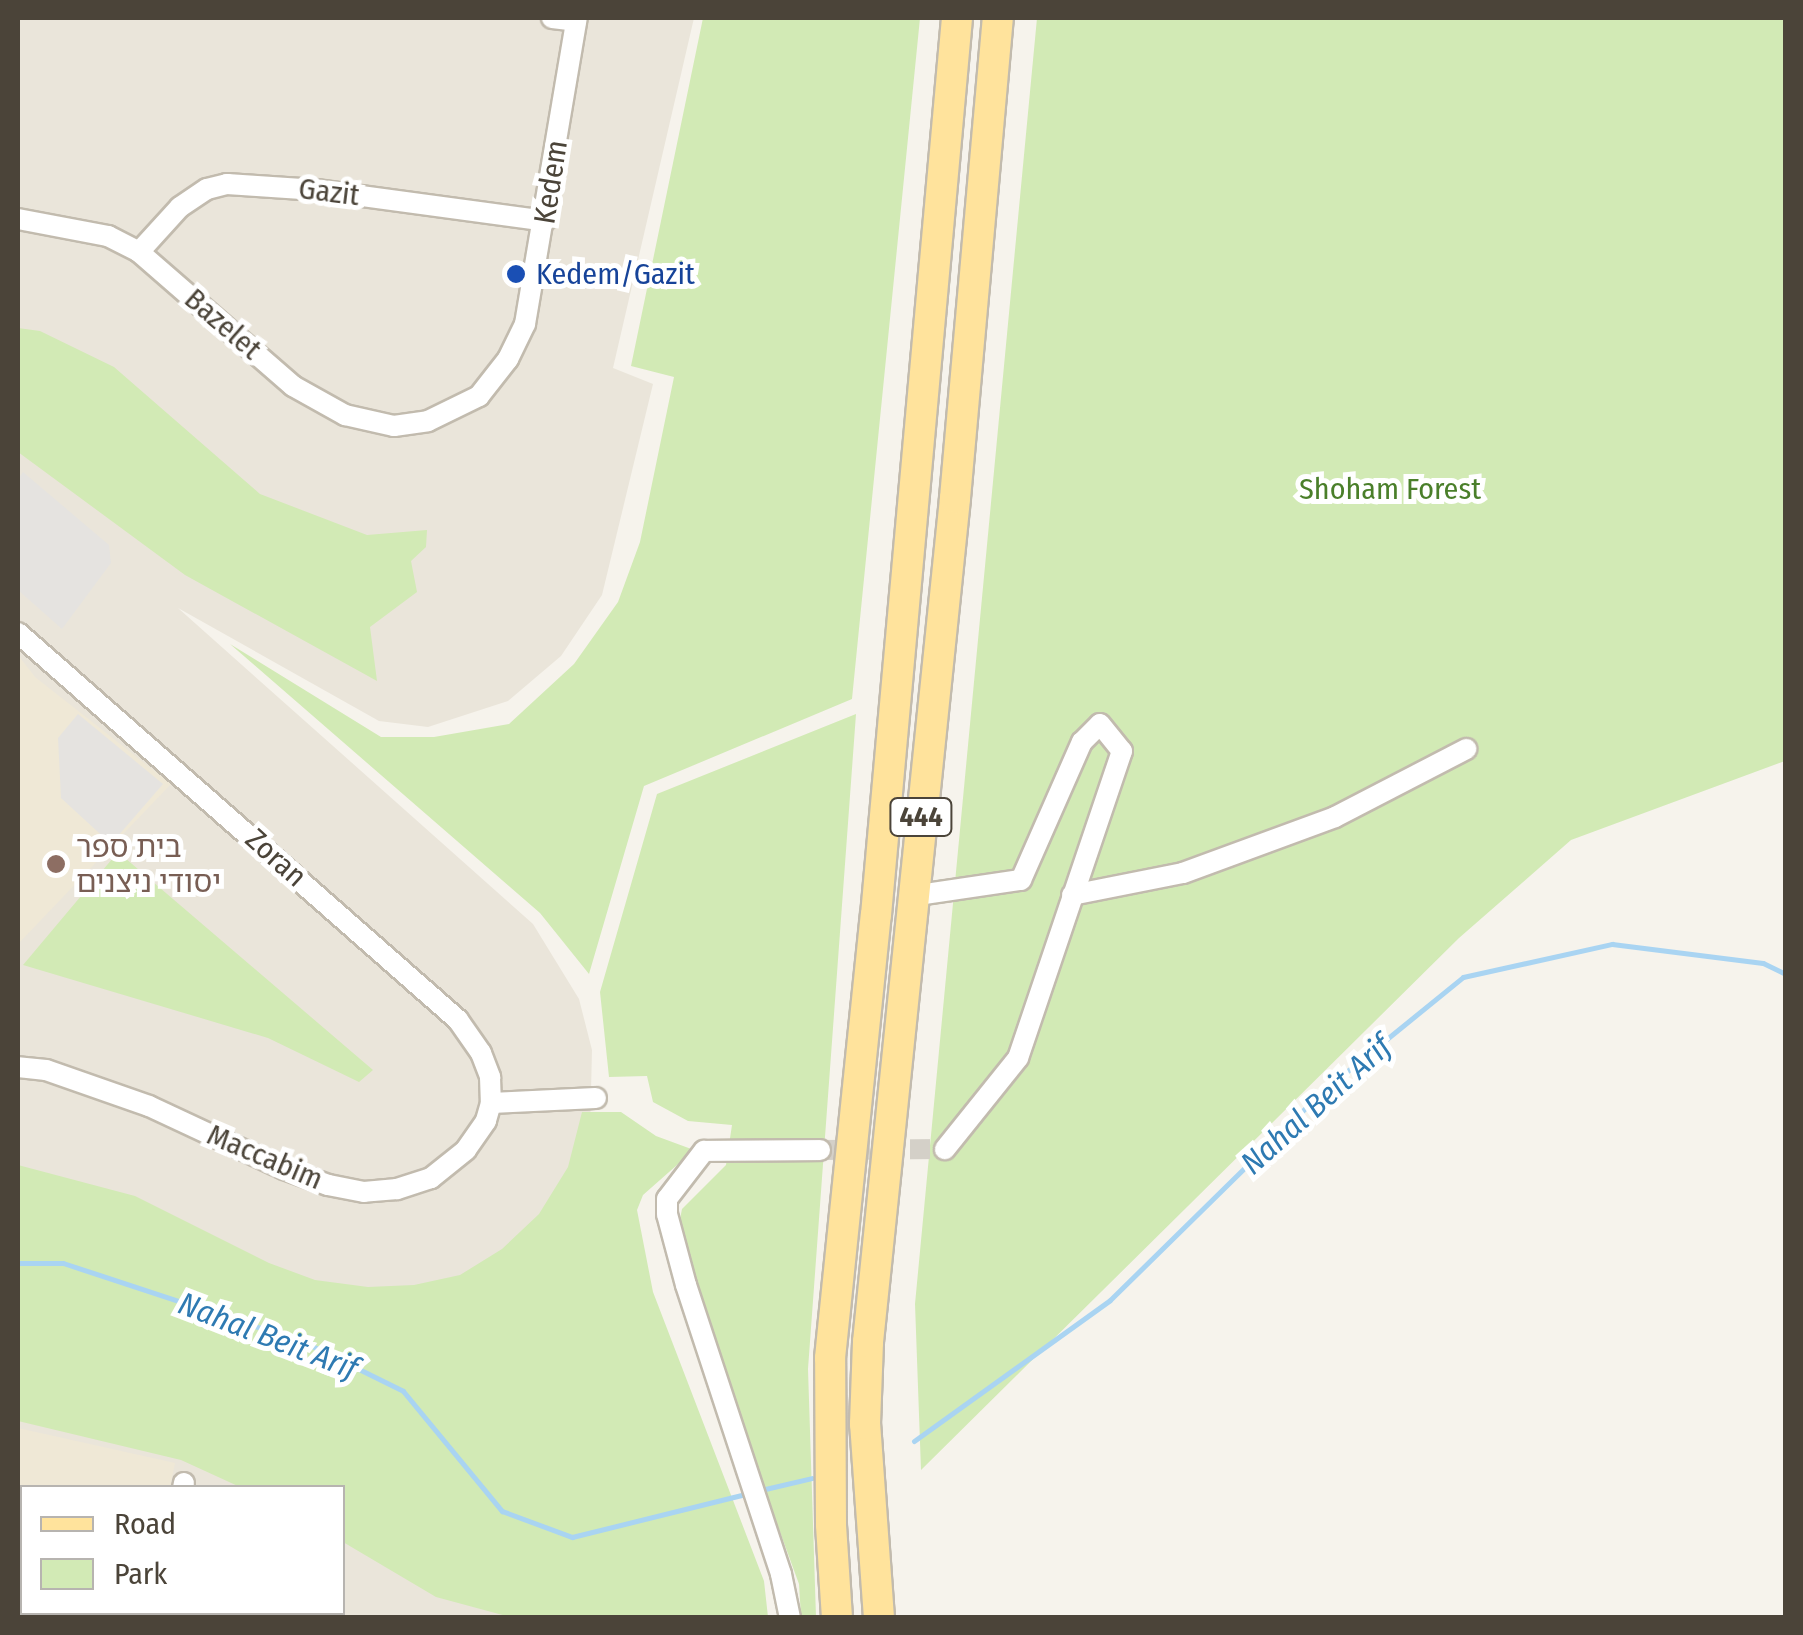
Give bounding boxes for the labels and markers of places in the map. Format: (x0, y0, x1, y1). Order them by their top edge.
place label: Kedem/Gazit (536, 256, 695, 292)
marker: Kedem/Gazit (505, 263, 527, 285)
place label: בית ספר יסודי ניצנים (76, 829, 221, 900)
marker: בית ספר יסודי ניצנים (45, 853, 67, 875)

